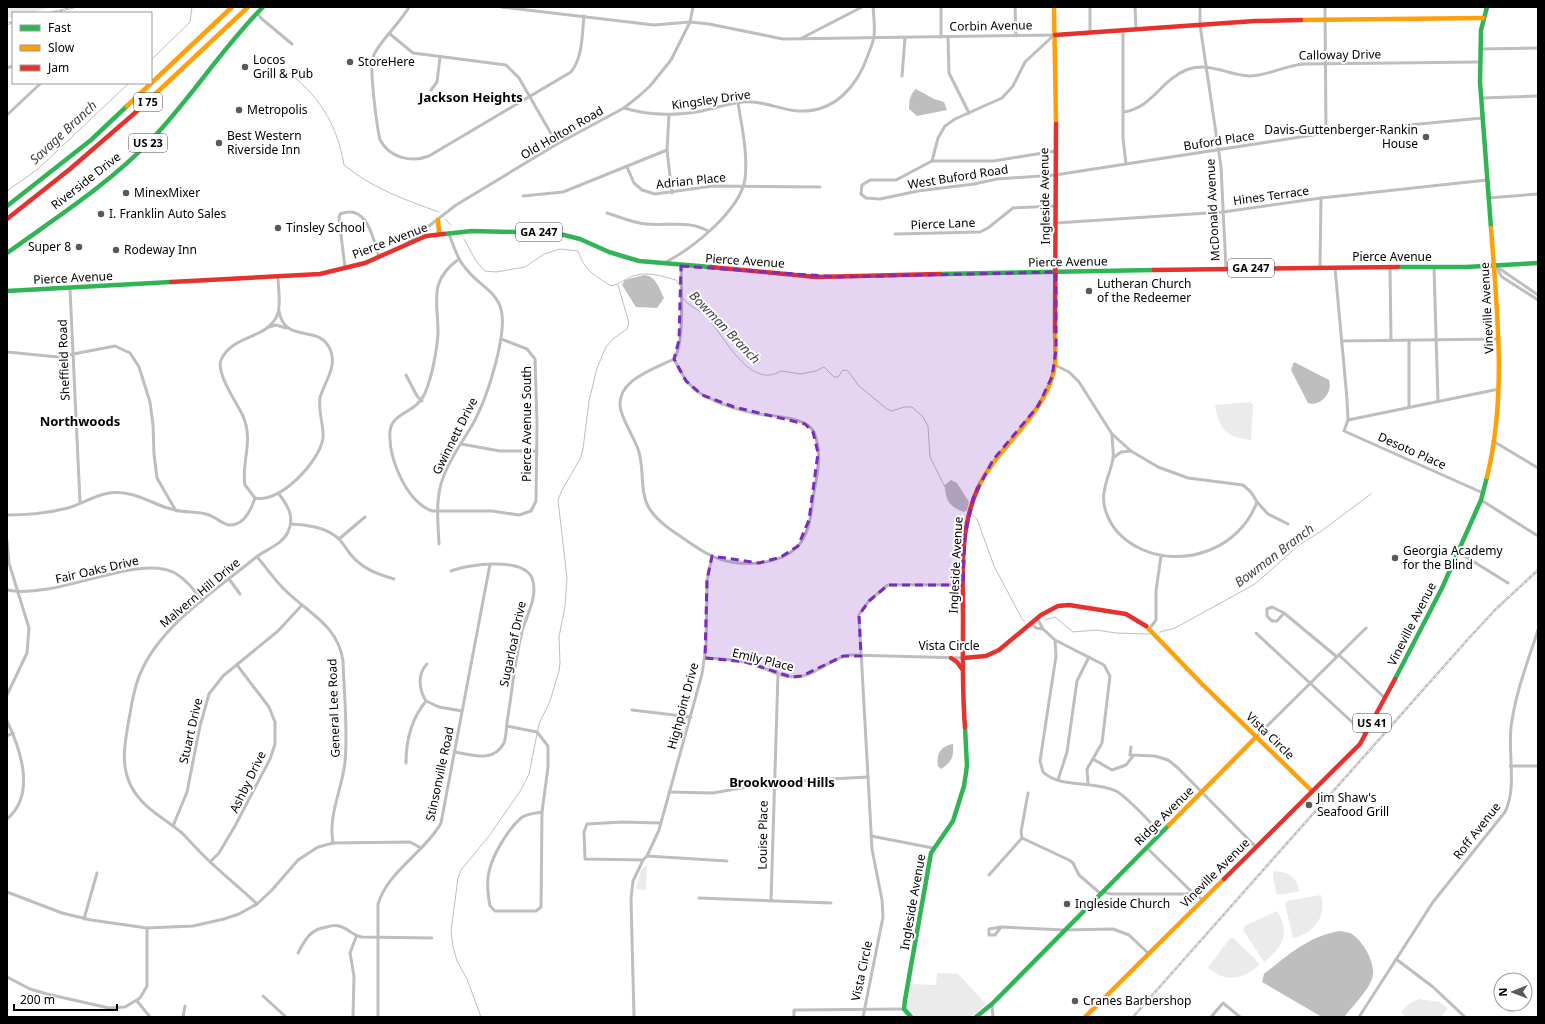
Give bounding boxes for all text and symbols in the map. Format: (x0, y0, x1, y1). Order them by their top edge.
legend (12, 12, 152, 84)
street label: Corbin Avenue (949, 16, 1033, 35)
text: Fast (48, 19, 72, 36)
text: Slow (48, 39, 75, 56)
street label: Calloway Drive (1299, 45, 1382, 64)
place label: Locos Grill & Pub (253, 51, 313, 82)
place label: StoreHere (358, 53, 415, 70)
marker: StoreHere (345, 57, 355, 67)
text: Jam (47, 59, 69, 76)
marker: Locos Grill & Pub (240, 62, 250, 72)
street label: Kingsley Drive (670, 86, 752, 113)
district label: Jackson Heights (418, 88, 523, 106)
road number: I 75 (134, 93, 162, 111)
water label: Savage Branch (25, 96, 101, 168)
place label: Metropolis (247, 101, 308, 118)
street label: Old Holton Road (517, 102, 606, 163)
marker: Metropolis (234, 105, 244, 115)
place label: Davis-Guttenberger-Rankin House (1264, 121, 1418, 152)
street label: Buford Place (1182, 126, 1256, 154)
place label: Best Western Riverside Inn (227, 127, 302, 158)
marker: Davis-Guttenberger-Rankin House (1421, 132, 1431, 142)
road number: US 23 (129, 134, 167, 152)
marker: Best Western Riverside Inn (214, 138, 224, 148)
street label: Ingleside Avenue (1035, 147, 1054, 245)
street label: Riverside Drive (47, 148, 124, 213)
street label: McDonald Avenue (1201, 158, 1224, 262)
street label: West Buford Road (906, 160, 1009, 193)
street label: Adrian Place (655, 168, 727, 193)
street label: Hines Terrace (1232, 182, 1310, 209)
place label: MinexMixer (134, 184, 200, 201)
marker: MinexMixer (121, 188, 131, 198)
place label: I. Franklin Auto Sales (109, 205, 227, 222)
marker: I. Franklin Auto Sales (96, 209, 106, 219)
street label: Pierce Lane (910, 214, 976, 233)
street label: Pierce Avenue (350, 218, 430, 263)
place label: Tinsley School (286, 219, 365, 236)
marker: Tinsley School (273, 223, 283, 233)
road number: GA 247 (516, 223, 562, 241)
place label: Super 8 (28, 238, 71, 255)
place label: Rodeway Inn (124, 241, 197, 258)
marker: Super 8 (74, 242, 84, 252)
marker: Rodeway Inn (111, 245, 121, 255)
street label: Pierce Avenue (1352, 248, 1432, 265)
street label: Pierce Avenue (705, 249, 786, 272)
street label: Pierce Avenue (1028, 252, 1108, 271)
road number: GA 247 (1228, 259, 1274, 277)
street label: Vineville Avenue (1476, 262, 1497, 354)
street label: Pierce Avenue (33, 267, 113, 288)
place label: Lutheran Church of the Redeemer (1097, 275, 1192, 306)
marker: Lutheran Church of the Redeemer (1084, 286, 1094, 296)
water label: Bowman Branch (686, 287, 764, 367)
street label: Sheffield Road (54, 319, 73, 401)
street label: Pierce Avenue South (518, 366, 535, 482)
street label: Gwinnett Drive (428, 394, 481, 477)
district label: Northwoods (40, 412, 120, 430)
street label: Desoto Place (1375, 428, 1449, 473)
street label: Ingleside Avenue (944, 516, 967, 614)
water label: Bowman Branch (1231, 519, 1317, 591)
place label: Georgia Academy for the Blind (1403, 542, 1503, 573)
street label: Fair Oaks Drive (53, 552, 141, 587)
marker: Georgia Academy for the Blind (1390, 553, 1400, 563)
street label: Malvern Hill Drive (156, 554, 244, 631)
street label: Vineville Avenue (1383, 579, 1440, 668)
street label: Sugarloaf Drive (495, 599, 530, 688)
street label: Vista Circle (918, 637, 980, 654)
street label: Emily Place (731, 644, 796, 675)
street label: General Lee Road (323, 658, 344, 758)
street label: Highpoint Drive (663, 660, 702, 751)
street label: Stuart Drive (175, 696, 206, 766)
street label: Vista Circle (1242, 708, 1298, 763)
road number: US 41 (1353, 714, 1391, 732)
street label: Stinsonville Road (421, 725, 458, 823)
street label: Ashby Drive (225, 748, 270, 816)
district label: Brookwood Hills (729, 773, 835, 791)
street label: Ridge Avenue (1130, 782, 1197, 849)
place label: Jim Shaw's Seafood Grill (1316, 789, 1389, 820)
street label: Roff Avenue (1449, 798, 1504, 863)
street label: Louise Place (753, 800, 772, 870)
marker: Jim Shaw's Seafood Grill (1304, 800, 1314, 810)
street label: Vineville Avenue (1176, 834, 1253, 911)
street label: Ingleside Avenue (896, 852, 929, 951)
place label: Ingleside Church (1075, 895, 1170, 912)
marker: Ingleside Church (1062, 899, 1072, 909)
street label: Vista Circle (847, 939, 876, 1003)
north arrow (1493, 972, 1533, 1012)
scale bar (14, 986, 117, 1012)
text: N (1495, 988, 1510, 997)
text: 200 m (20, 991, 55, 1008)
place label: Cranes Barbershop (1083, 992, 1191, 1009)
marker: Cranes Barbershop (1070, 996, 1080, 1006)

